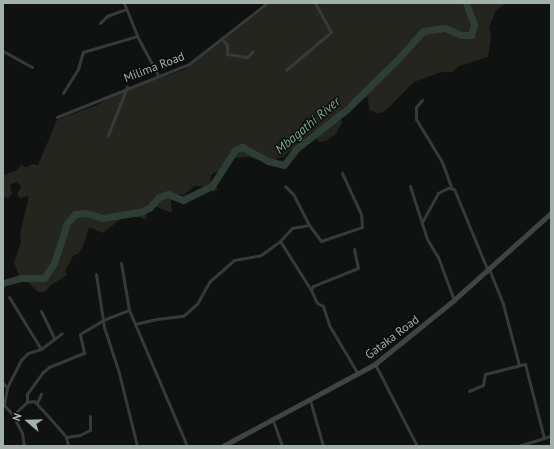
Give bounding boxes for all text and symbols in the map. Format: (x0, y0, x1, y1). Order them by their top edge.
street label: Milima Road (122, 49, 186, 85)
water label: Mbagathi River (272, 94, 344, 158)
street label: Gataka Road (362, 312, 422, 362)
north arrow (8, 401, 48, 441)
text: N (9, 411, 25, 423)

